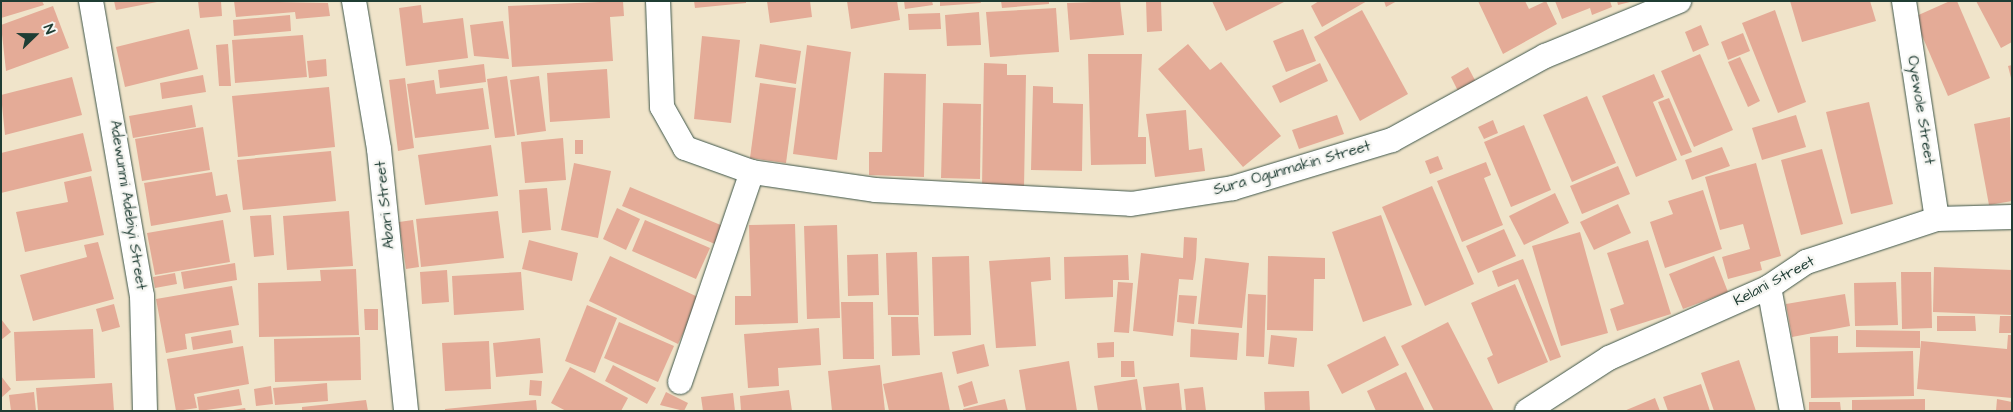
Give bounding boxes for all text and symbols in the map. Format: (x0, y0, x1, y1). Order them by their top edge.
north arrow (10, 10, 60, 60)
text: N (38, 22, 60, 37)
street label: Oyewole Street (1904, 54, 1938, 166)
street label: Adewunmi Adebiyi Street (106, 119, 150, 291)
street label: Sura Ogunmakin Street (1211, 137, 1373, 199)
street label: Abari Street (371, 160, 399, 250)
street label: Kelani Street (1730, 252, 1818, 310)

